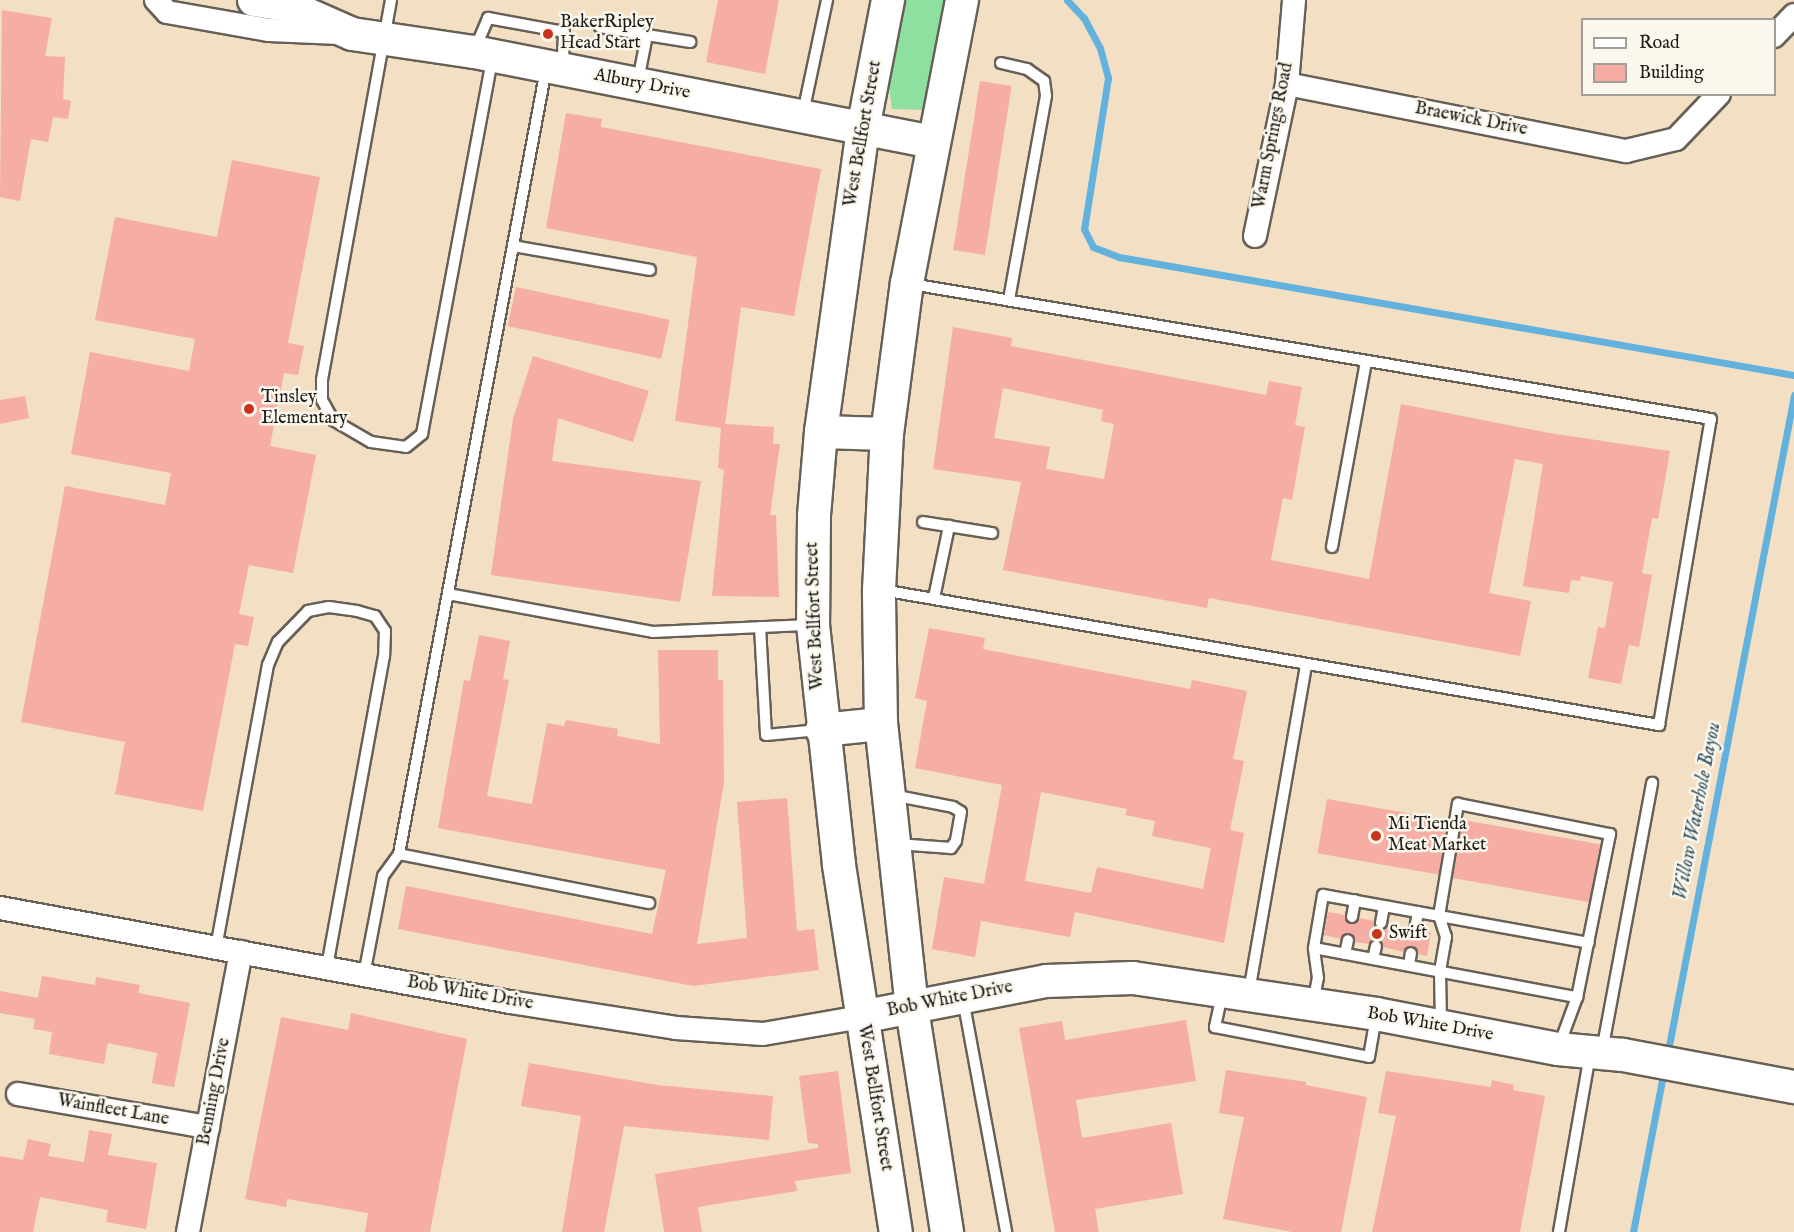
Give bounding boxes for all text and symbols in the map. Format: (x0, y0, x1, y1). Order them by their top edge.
place label: BakerRipley Head Start (560, 13, 654, 56)
legend (1581, 18, 1776, 96)
marker: BakerRipley Head Start (541, 27, 555, 41)
text: Road (1639, 32, 1680, 55)
street label: West Bellfort Street (840, 59, 888, 209)
street label: Warm Springs Road (1249, 61, 1299, 211)
text: Building (1639, 62, 1704, 85)
street label: Albury Drive (592, 65, 692, 105)
street label: Braewick Drive (1413, 98, 1529, 142)
place label: Tinsley Elementary (261, 388, 348, 430)
marker: Tinsley Elementary (242, 402, 256, 416)
street label: West Bellfort Street (803, 541, 829, 691)
water label: Willow Waterhole Bayou (1668, 720, 1726, 902)
place label: Mi Tienda Meat Market (1388, 815, 1486, 858)
marker: Mi Tienda Meat Market (1369, 829, 1383, 843)
place label: Swift (1389, 923, 1427, 945)
marker: Swift (1370, 927, 1384, 941)
street label: Bob White Drive (405, 972, 535, 1016)
street label: Bob White Drive (885, 977, 1015, 1023)
street label: Bob White Drive (1365, 1003, 1495, 1047)
street label: West Bellfort Street (852, 1023, 896, 1173)
street label: Benning Drive (194, 1036, 236, 1148)
street label: Wainfleet Lane (55, 1091, 171, 1131)

